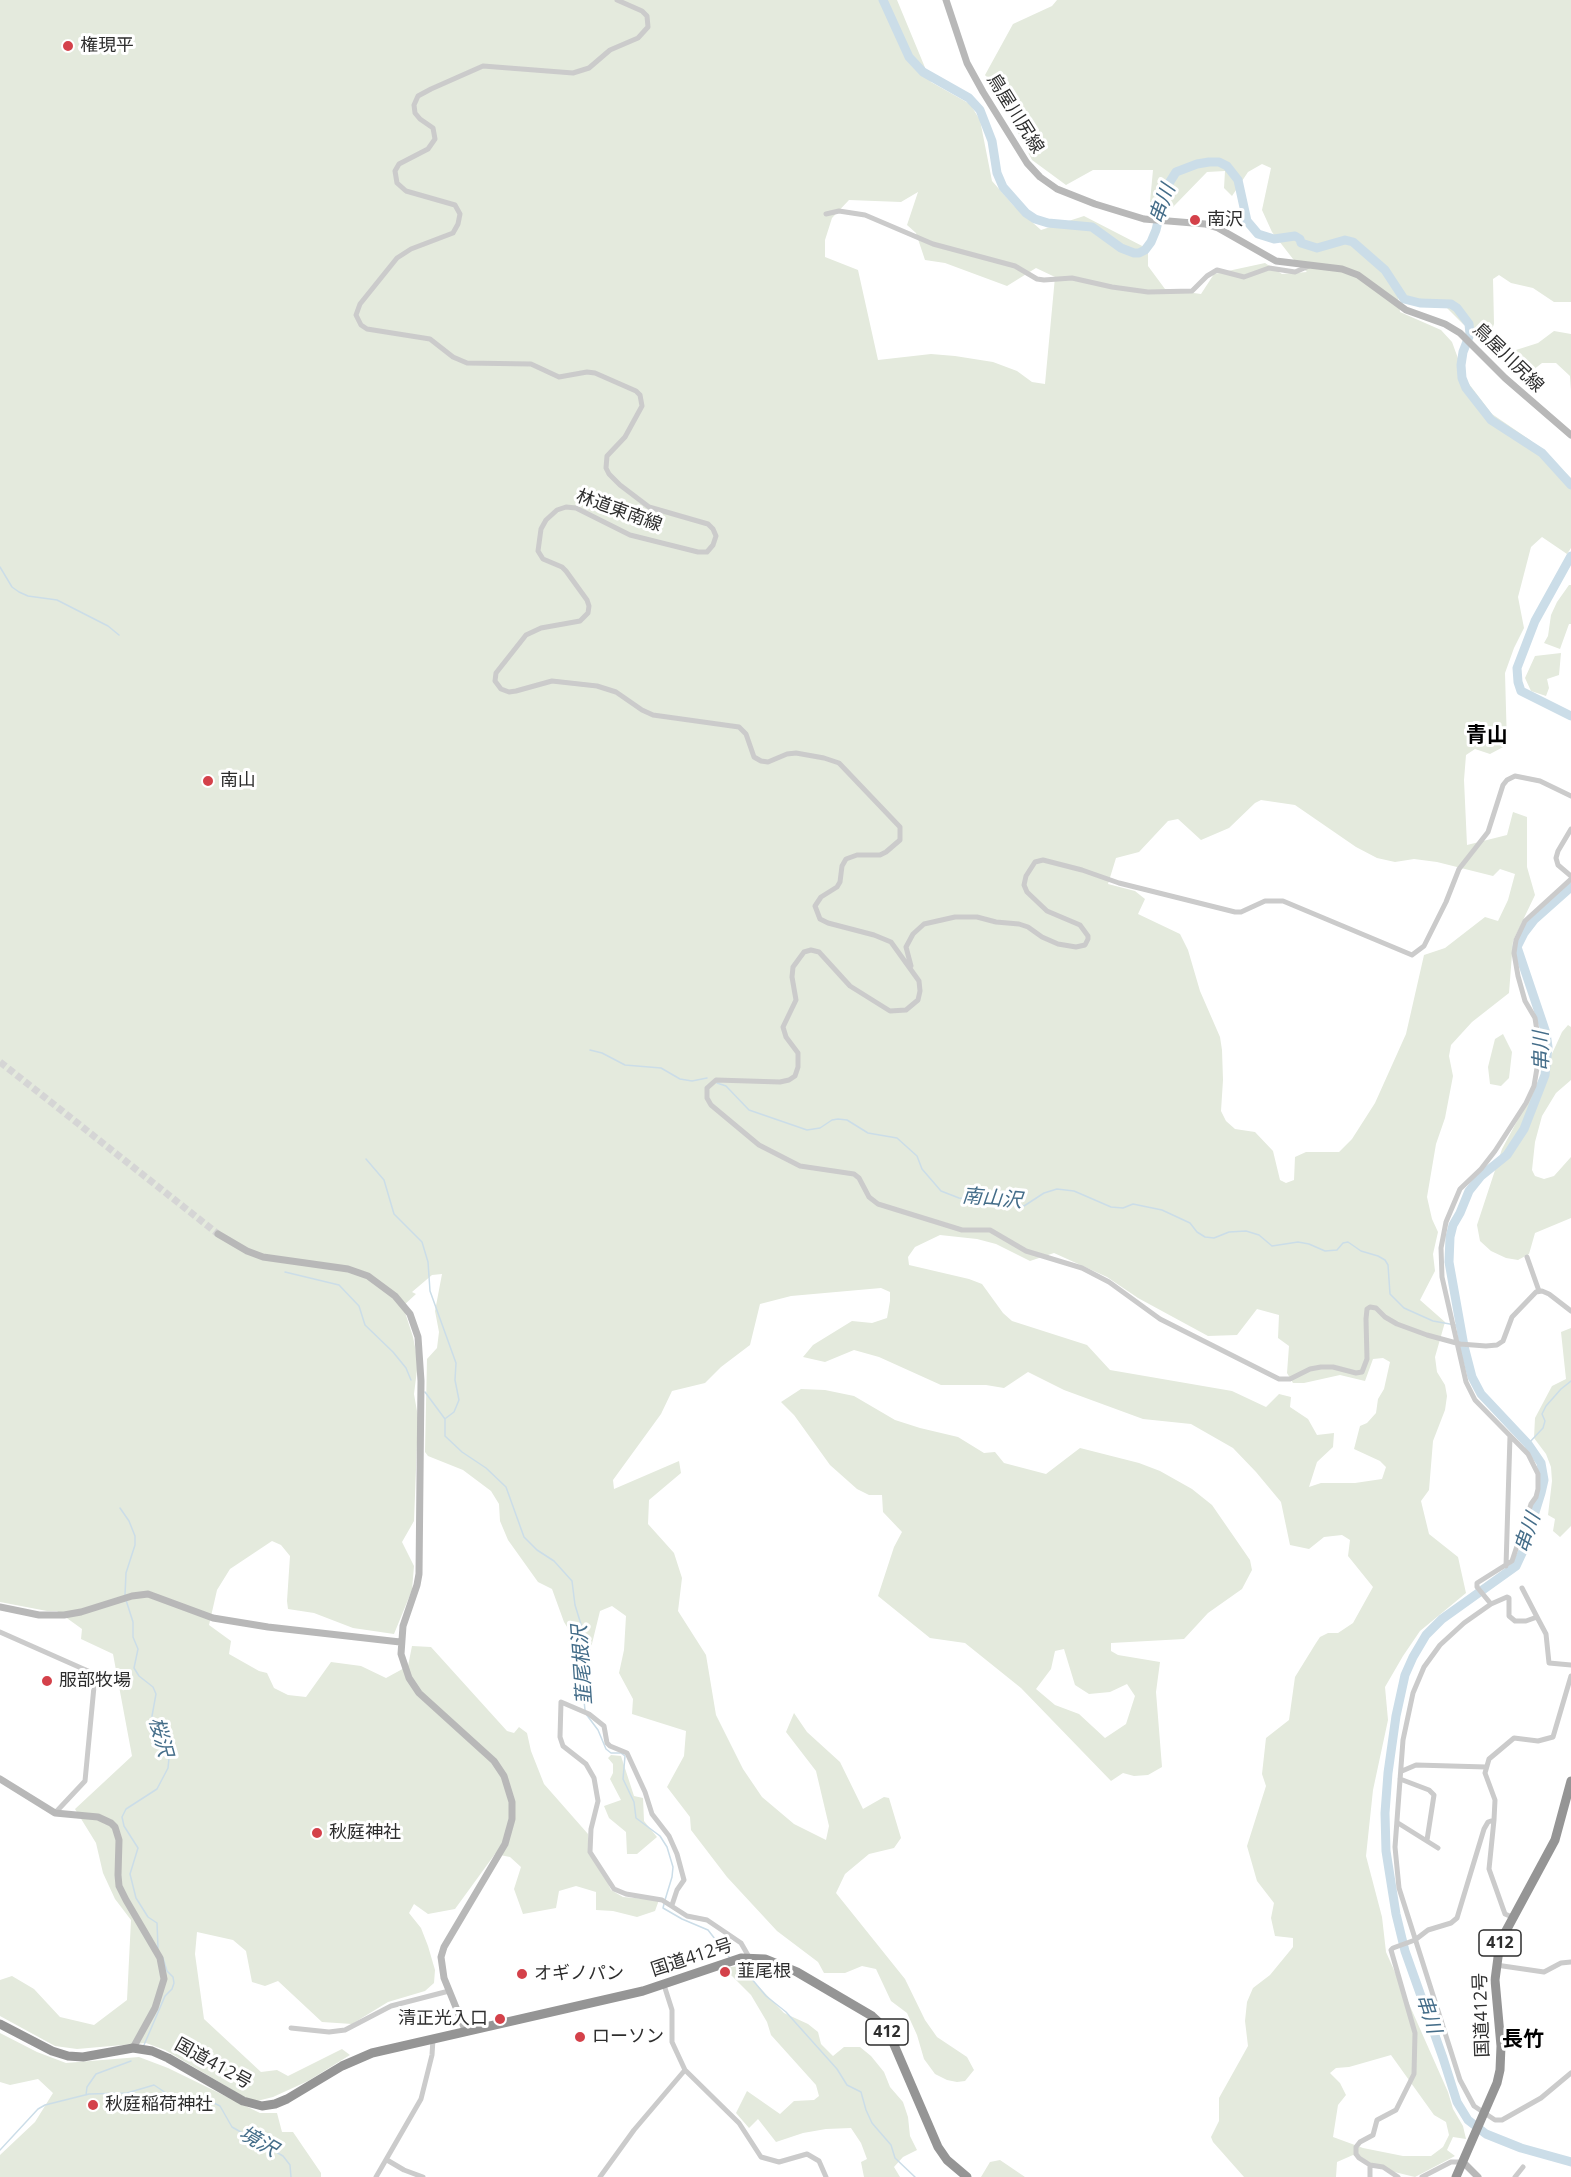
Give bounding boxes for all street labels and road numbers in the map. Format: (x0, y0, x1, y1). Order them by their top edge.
street label: 鳥屋川尻線 (982, 70, 1048, 158)
street label: 鳥屋川尻線 (1468, 319, 1548, 397)
street label: 林道東南線 (573, 485, 665, 537)
road number: 412 (1479, 1930, 1521, 1956)
street label: 国道412号 (648, 1935, 736, 1981)
street label: 国道412号 (1470, 1972, 1494, 2058)
road number: 412 (866, 2019, 908, 2045)
street label: 国道412号 (171, 2034, 255, 2094)

